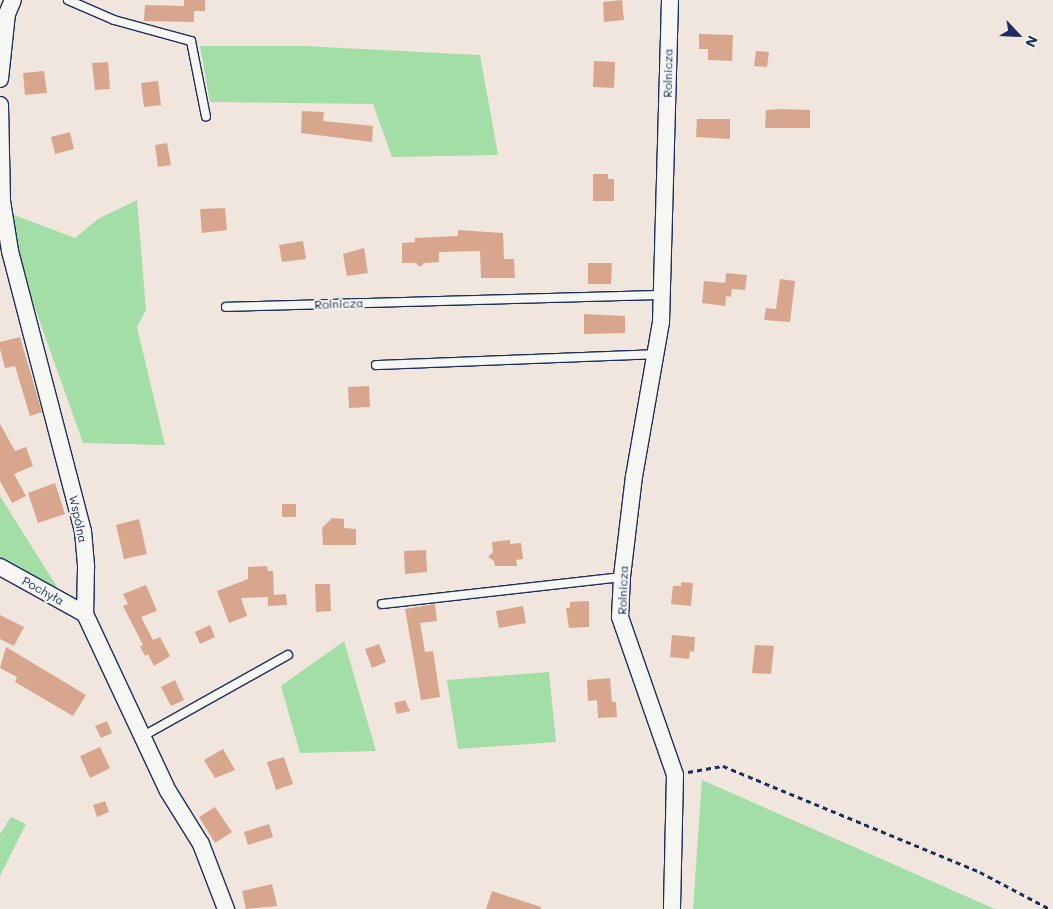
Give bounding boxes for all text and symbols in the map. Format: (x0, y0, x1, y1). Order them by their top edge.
north arrow (993, 10, 1043, 60)
text: N (1021, 33, 1043, 50)
street label: Rolnicza (660, 48, 676, 98)
street label: Rolnicza (314, 296, 364, 312)
street label: Wspólna (66, 494, 90, 544)
street label: Rolnicza (615, 565, 631, 615)
street label: Pochyła (20, 574, 66, 608)

